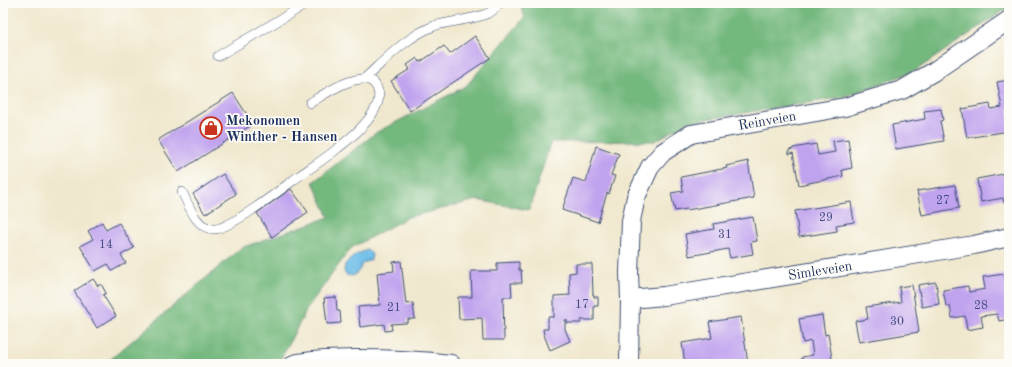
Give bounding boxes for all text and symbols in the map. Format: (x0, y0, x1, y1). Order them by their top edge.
street label: Reinveien (737, 109, 798, 133)
place label: Mekonomen Winther - Hansen (226, 114, 338, 144)
shop icon: Mekonomen Winther - Hansen (198, 115, 224, 141)
house number: 27 (936, 195, 950, 207)
house number: 29 (819, 212, 833, 224)
house number: 31 (718, 229, 732, 241)
house number: 14 (99, 239, 113, 251)
street label: Simleveien (787, 259, 854, 283)
house number: 17 (575, 299, 589, 311)
house number: 28 (974, 300, 988, 312)
house number: 21 (387, 302, 401, 314)
house number: 30 (890, 316, 904, 328)

